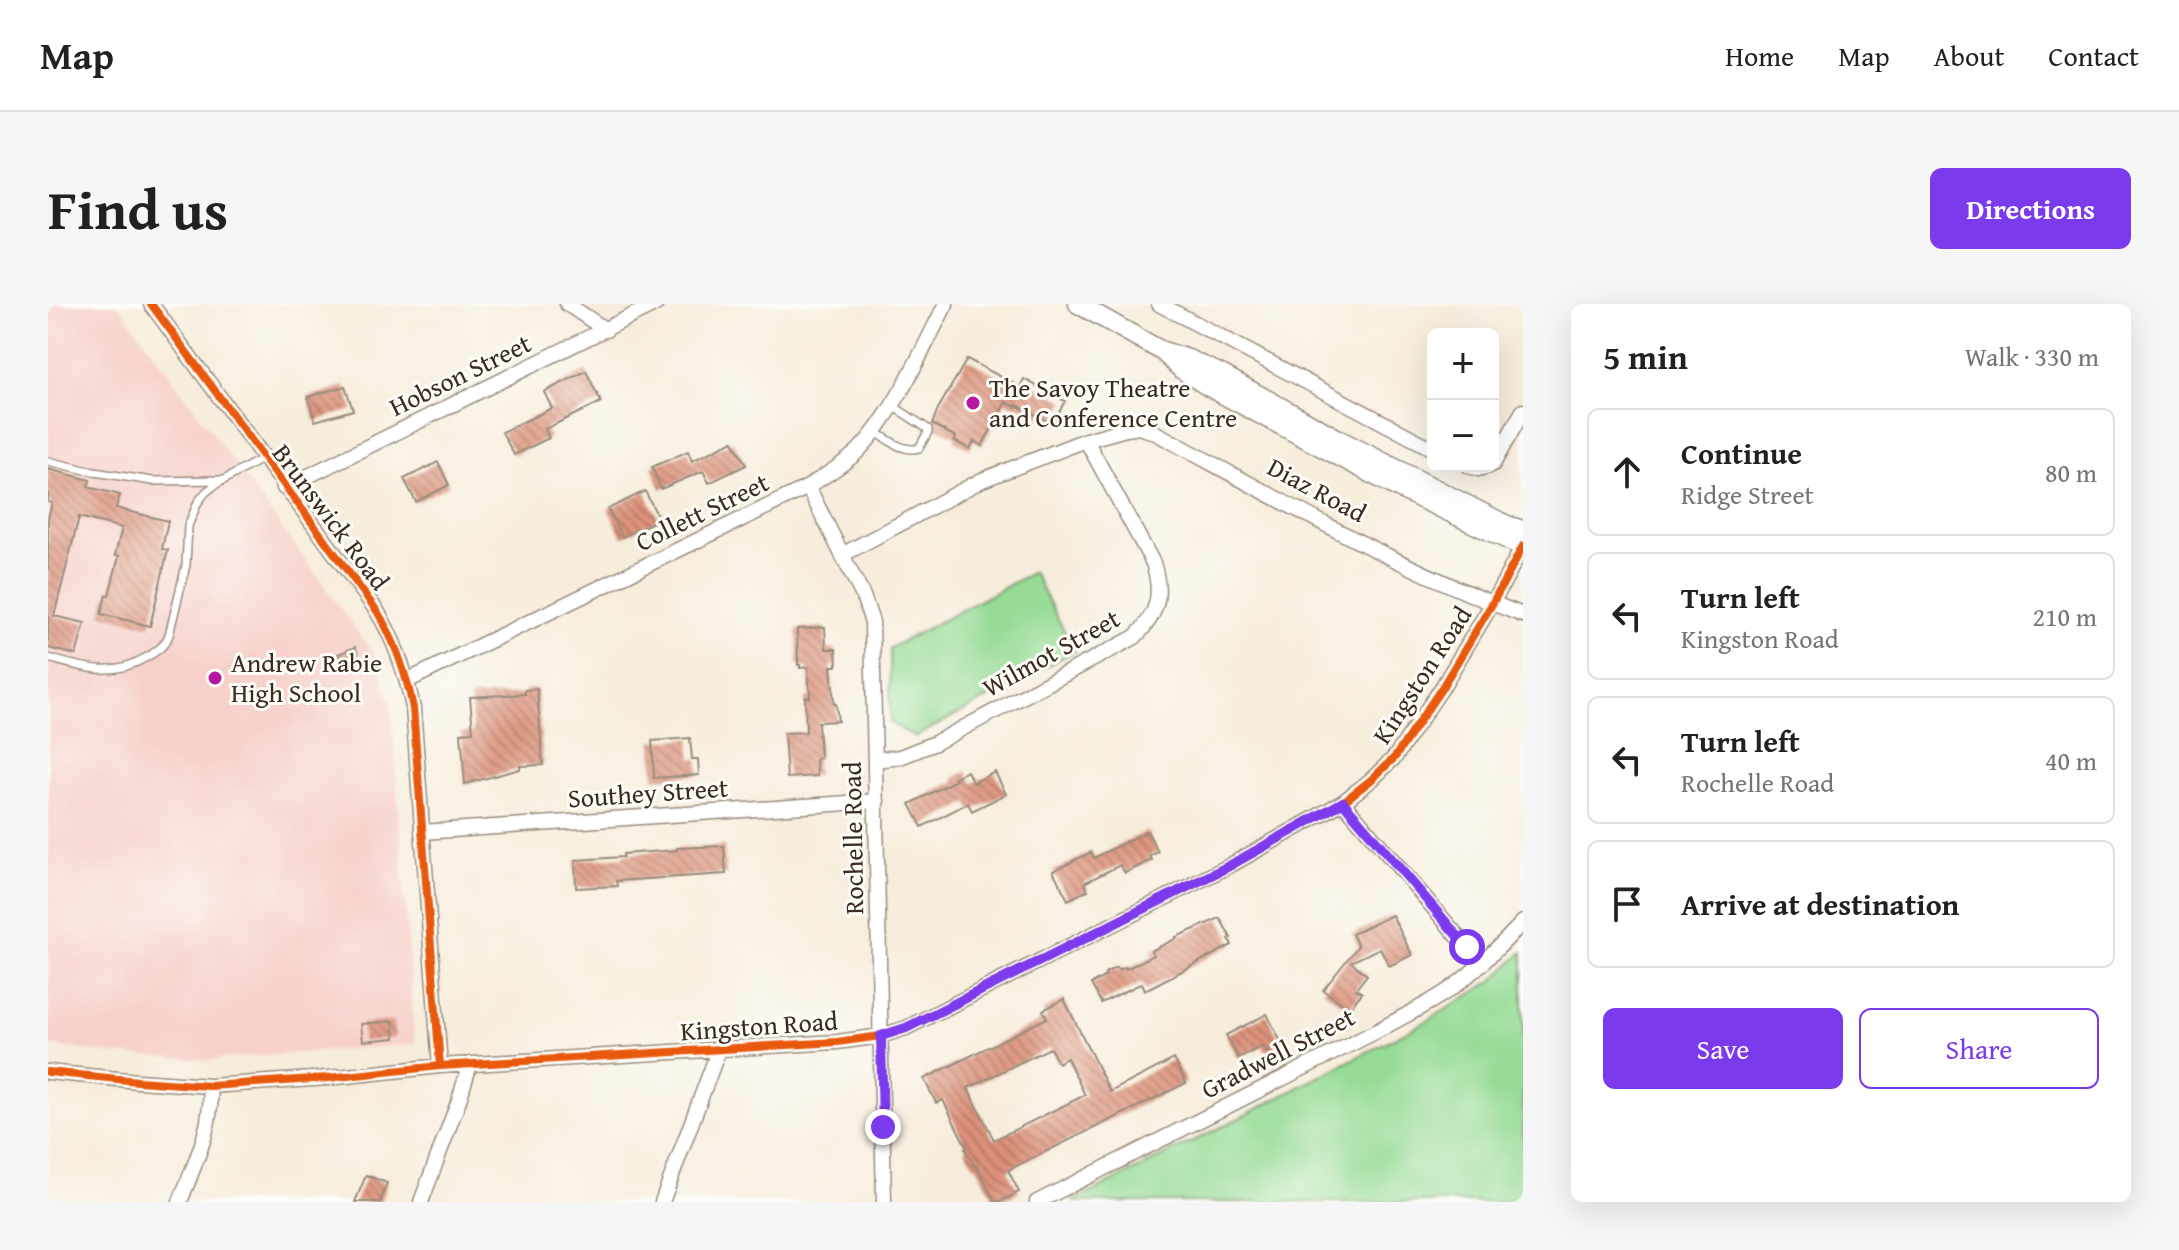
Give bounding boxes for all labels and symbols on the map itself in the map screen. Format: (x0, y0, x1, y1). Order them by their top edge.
street label: Hobson Street (382, 323, 537, 426)
place label: The Savoy Theatre and Conference Centre (989, 368, 1237, 437)
marker: The Savoy Theatre and Conference Centre (964, 394, 982, 412)
street label: Brunswick Road (263, 435, 400, 598)
street label: Diaz Road (1261, 447, 1374, 532)
street label: Collett Street (628, 462, 775, 561)
street label: Kingston Road (1362, 598, 1481, 751)
street label: Wilmot Street (975, 599, 1127, 706)
place label: Andrew Rabie High School (231, 643, 382, 712)
marker: Andrew Rabie High School (206, 669, 224, 687)
street label: Rochelle Road (832, 761, 873, 915)
street label: Southey Street (567, 767, 729, 818)
route start (1449, 929, 1485, 965)
street label: Gradwell Street (1194, 997, 1362, 1108)
street label: Kingston Road (679, 1001, 839, 1050)
route end (865, 1109, 901, 1145)

